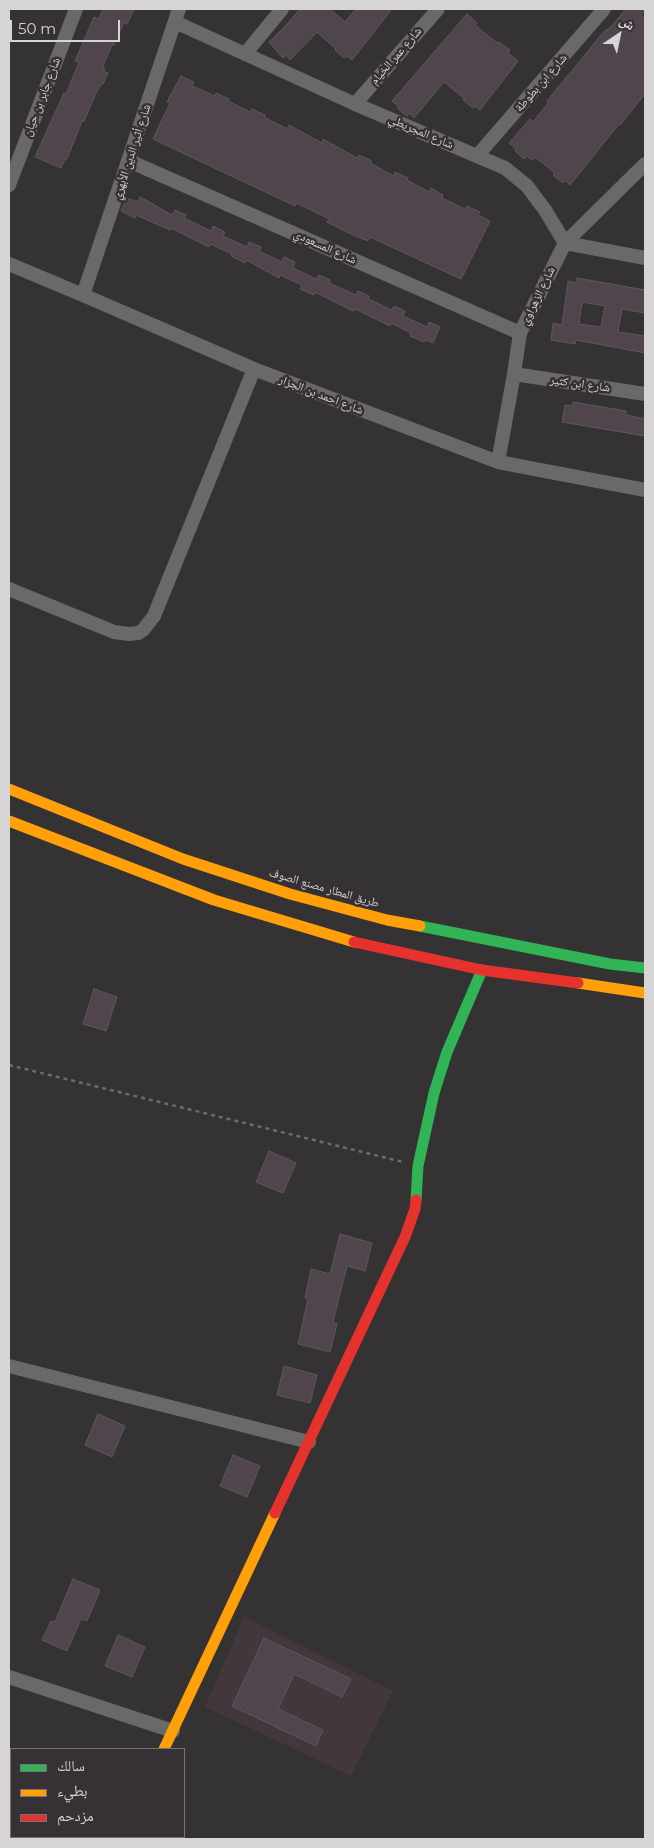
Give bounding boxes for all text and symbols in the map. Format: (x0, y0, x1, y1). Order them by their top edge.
scale bar (12, 10, 122, 42)
north arrow (594, 10, 644, 60)
text: ش (616, 11, 639, 34)
text: 50 m (18, 19, 56, 38)
street label: شارع عمر الخيام (367, 24, 425, 88)
street label: شارع ابن بطوطة (512, 51, 570, 115)
street label: شارع جابر بن حيان (20, 55, 64, 139)
street label: شارع أثير الدين الأبهري (110, 102, 154, 202)
street label: شارع المجريطي (386, 112, 456, 152)
street label: شارع المسعودي (291, 227, 359, 267)
street label: شارع الزهراوي (518, 265, 558, 327)
street label: شارع احمد بن الجزار (277, 372, 365, 418)
street label: شارع ابن كثير (549, 373, 611, 395)
street label: طريق المطار مصنع الصوف (267, 865, 381, 911)
legend (10, 1748, 185, 1838)
text: سالك (57, 1756, 85, 1775)
text: بطيء (57, 1781, 87, 1800)
text: مزدحم (57, 1806, 94, 1825)

